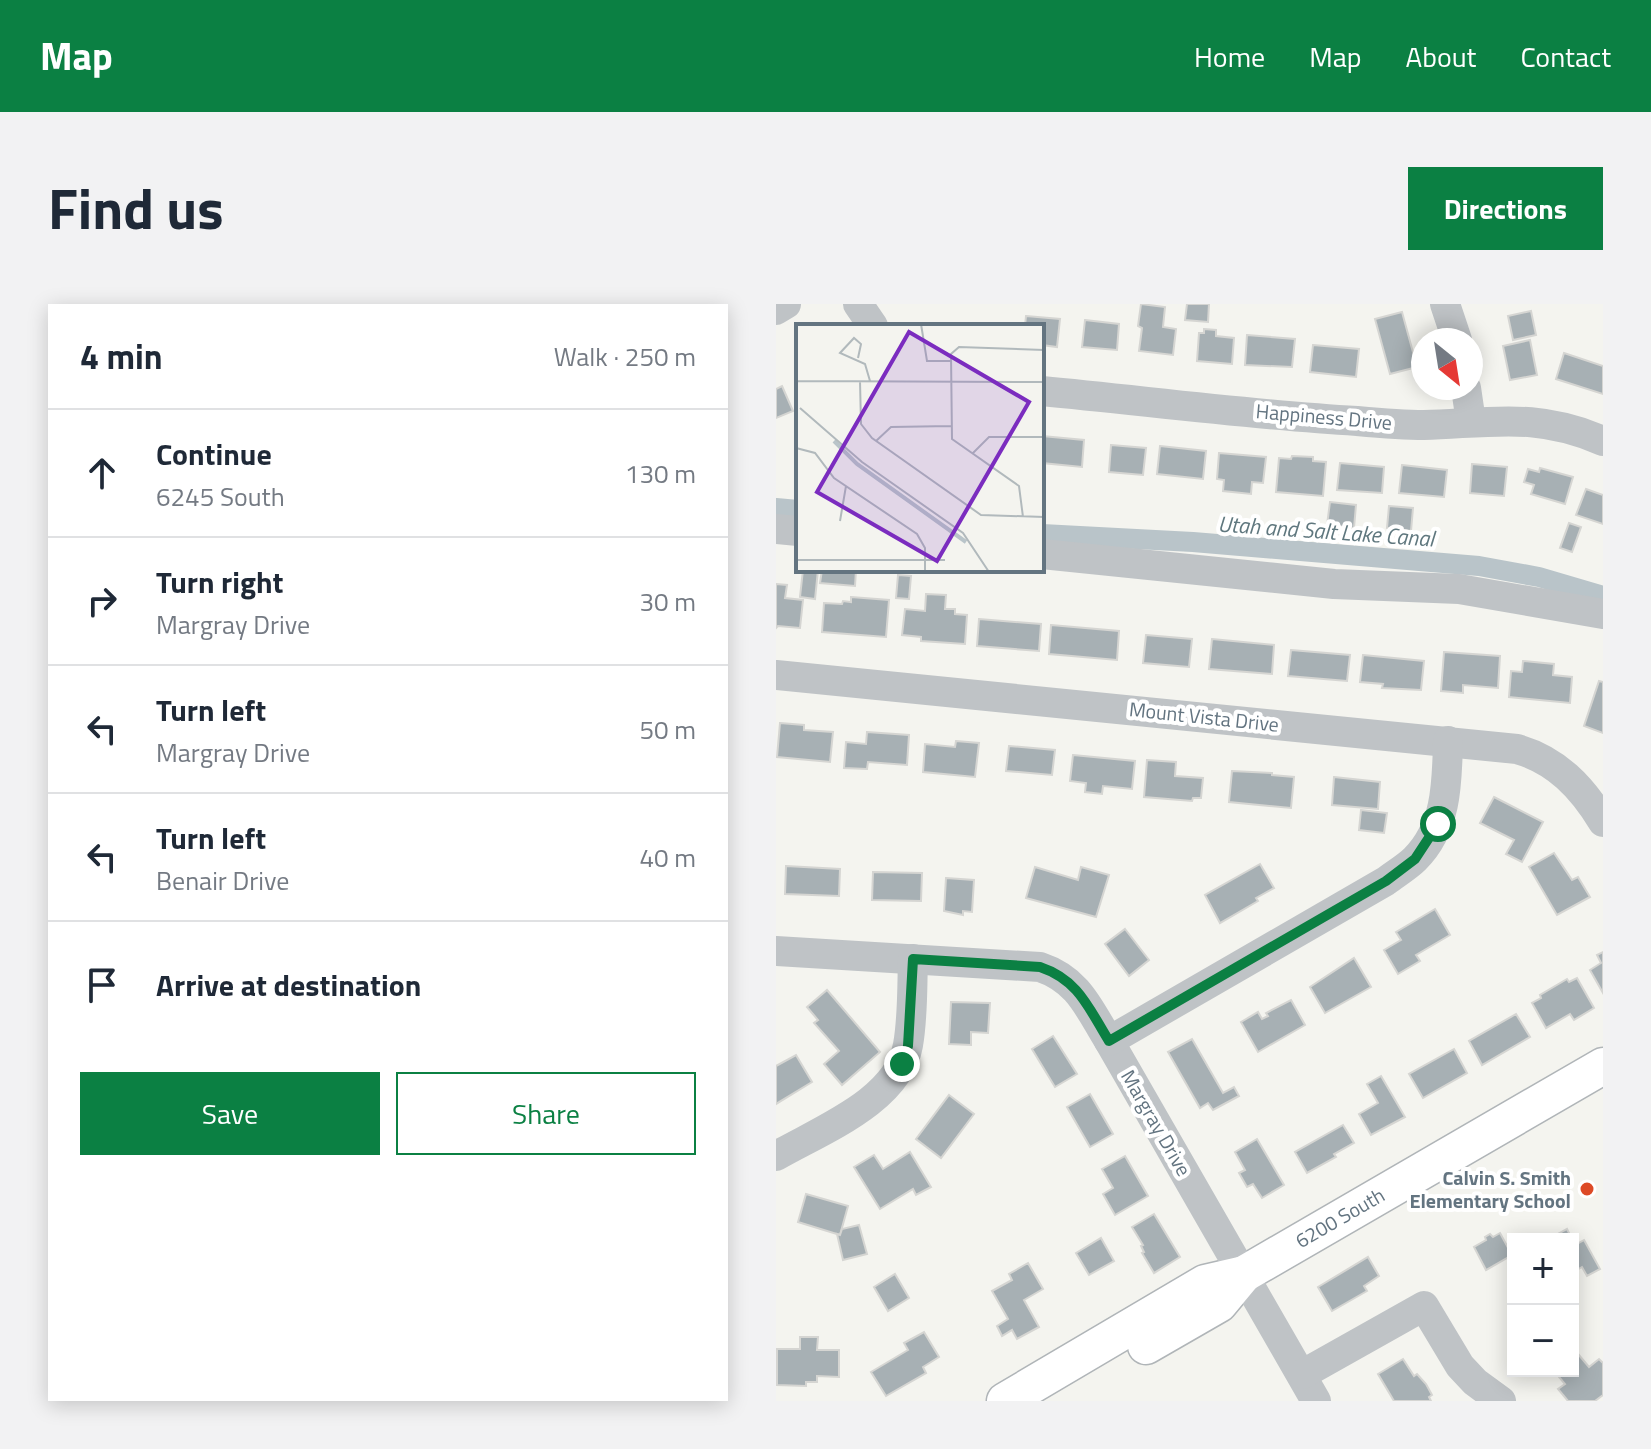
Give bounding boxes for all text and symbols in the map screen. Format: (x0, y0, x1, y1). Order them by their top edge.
text: Map (40, 27, 113, 85)
text: Home (1194, 35, 1265, 78)
text: Map (1309, 35, 1362, 78)
text: About (1406, 35, 1476, 78)
text: Contact (1520, 35, 1611, 78)
text: Find us (48, 166, 224, 251)
button: Directions (1408, 167, 1603, 250)
inset map (796, 324, 1044, 572)
north arrow (1411, 328, 1483, 400)
text: 4 min (80, 330, 163, 382)
text: Walk · 250 m (554, 337, 696, 376)
street label: Happiness Drive (1255, 395, 1393, 438)
text: Continue (156, 431, 272, 477)
icon: ahead (80, 451, 124, 495)
text: 130 m (625, 454, 696, 493)
text: 6245 South (156, 477, 285, 516)
water label: Utah and Salt Lake Canal (1217, 506, 1437, 556)
text: Turn right (156, 559, 284, 605)
icon: right (80, 579, 124, 623)
text: 30 m (639, 582, 696, 621)
text: Margray Drive (156, 605, 310, 644)
text: Turn left (156, 687, 266, 733)
street label: Mount Vista Drive (1128, 693, 1281, 740)
icon: left (80, 707, 124, 751)
text: 50 m (639, 710, 696, 749)
text: Margray Drive (156, 733, 310, 772)
route start (1420, 806, 1456, 842)
text: Turn left (156, 815, 266, 861)
icon: left (80, 835, 124, 879)
text: 40 m (639, 838, 696, 877)
text: Benair Drive (156, 861, 289, 900)
text: Arrive at destination (156, 962, 421, 1008)
icon: arrive (80, 963, 124, 1007)
route end (884, 1046, 920, 1082)
street label: Margray Drive (1113, 1064, 1199, 1182)
button: Save (80, 1072, 380, 1155)
button: Share (396, 1072, 696, 1155)
place label: Calvin S. Smith Elementary School (1409, 1162, 1571, 1216)
street label: 6200 South (1289, 1179, 1390, 1256)
marker: Calvin S. Smith Elementary School (1578, 1180, 1596, 1198)
map controls (1507, 1233, 1579, 1377)
button: + (1507, 1233, 1579, 1305)
button: − (1507, 1305, 1579, 1377)

